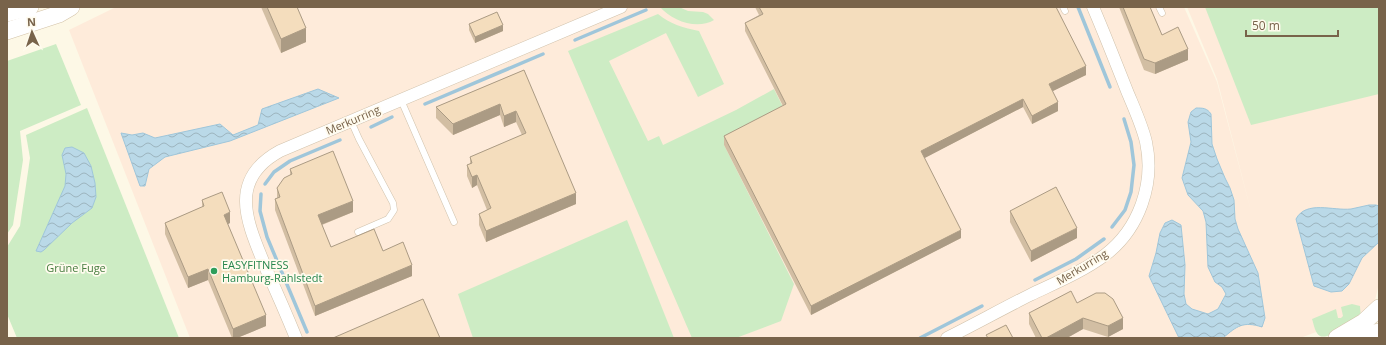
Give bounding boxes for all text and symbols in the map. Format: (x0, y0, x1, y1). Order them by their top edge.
north arrow (12, 12, 52, 52)
scale bar (1246, 12, 1338, 38)
text: N (27, 14, 36, 29)
text: 50 m (1252, 17, 1280, 34)
street label: Merkurring (323, 101, 382, 138)
street label: Merkurring (1053, 245, 1110, 288)
place label: EASYFITNESS Hamburg-Rahlstedt (222, 257, 322, 285)
park label: Grüne Fuge (46, 260, 106, 275)
marker: EASYFITNESS Hamburg-Rahlstedt (209, 266, 219, 276)

